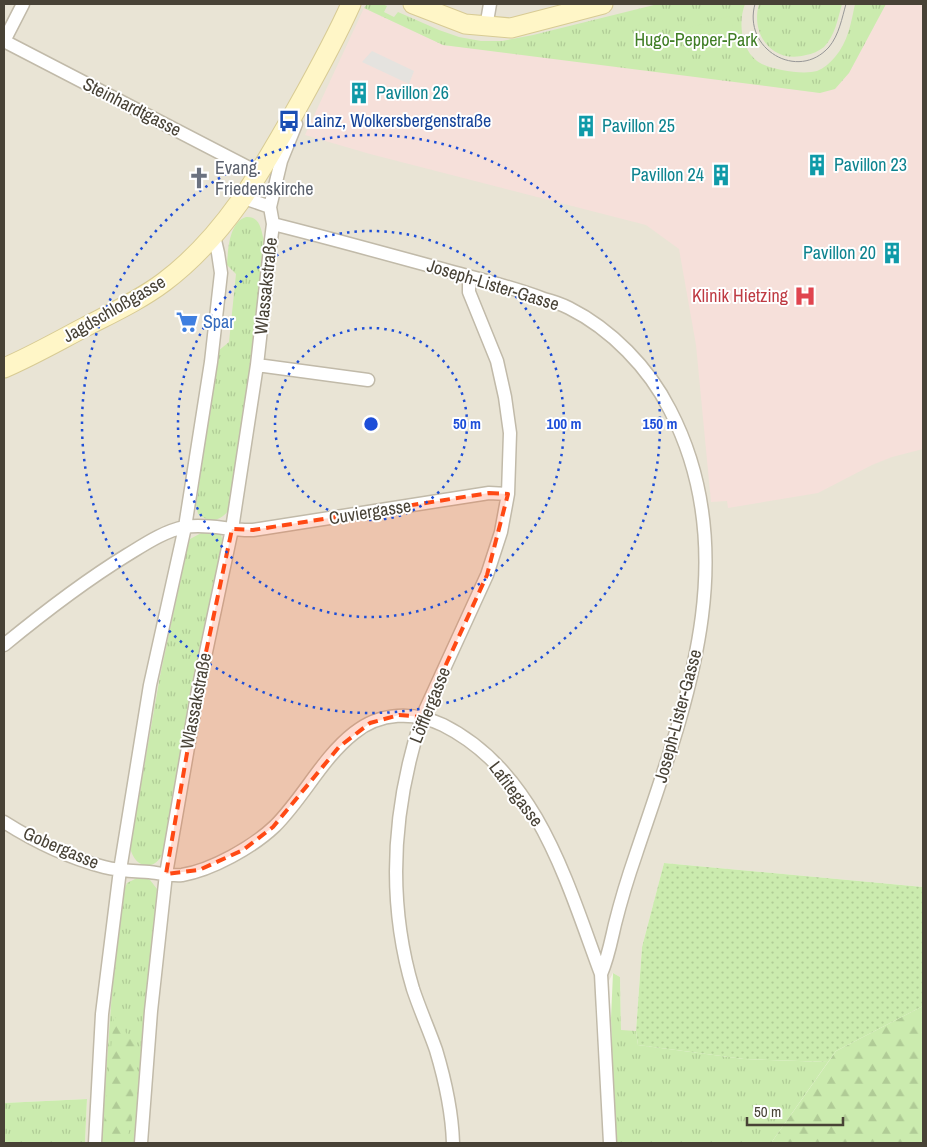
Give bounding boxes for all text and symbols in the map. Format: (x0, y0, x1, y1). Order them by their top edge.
park label: Hugo-Pepper-Park (634, 27, 758, 52)
street label: Steinhardtgasse (79, 71, 186, 142)
building icon: Pavillon 26 (346, 80, 372, 106)
place label: Pavillon 26 (376, 80, 449, 105)
bus stop icon: Lainz, Wolkersbergenstraße (276, 108, 302, 134)
place label: Lainz, Wolkersbergenstraße (306, 108, 491, 133)
building icon: Pavillon 25 (573, 113, 599, 139)
place label: Pavillon 25 (602, 113, 675, 138)
building icon: Pavillon 23 (804, 152, 830, 178)
place label: Pavillon 23 (834, 152, 907, 177)
place label: Evang. Friedenskirche (215, 155, 313, 201)
place label: Pavillon 24 (631, 162, 704, 187)
building icon: Pavillon 24 (708, 162, 734, 188)
church icon: Evang. Friedenskirche (186, 165, 212, 191)
street label: Wlassakstraße (248, 236, 283, 336)
place label: Pavillon 20 (803, 240, 876, 265)
building icon: Pavillon 20 (879, 240, 905, 266)
street label: Joseph-Lister-Gasse (424, 253, 562, 317)
street label: Jagdschloßgasse (58, 269, 170, 348)
place label: Klinik Hietzing (692, 283, 789, 308)
hospital icon: Klinik Hietzing (792, 283, 818, 309)
supermarket icon: Spar (174, 309, 200, 335)
place label: Spar (203, 309, 234, 334)
text: 50 m (453, 413, 481, 434)
text: 100 m (547, 413, 581, 434)
text: 150 m (643, 413, 677, 434)
centre of rings (362, 415, 380, 433)
street label: Cuviergasse (327, 493, 413, 530)
street label: Joseph-Lister-Gasse (648, 646, 707, 785)
street label: Wlassakstraße (174, 651, 217, 751)
street label: Löfflergasse (403, 663, 456, 747)
street label: Lafitegasse (483, 756, 549, 832)
street label: Gobergasse (19, 820, 103, 875)
scale bar (747, 1094, 843, 1126)
text: 50 m (754, 1101, 781, 1122)

